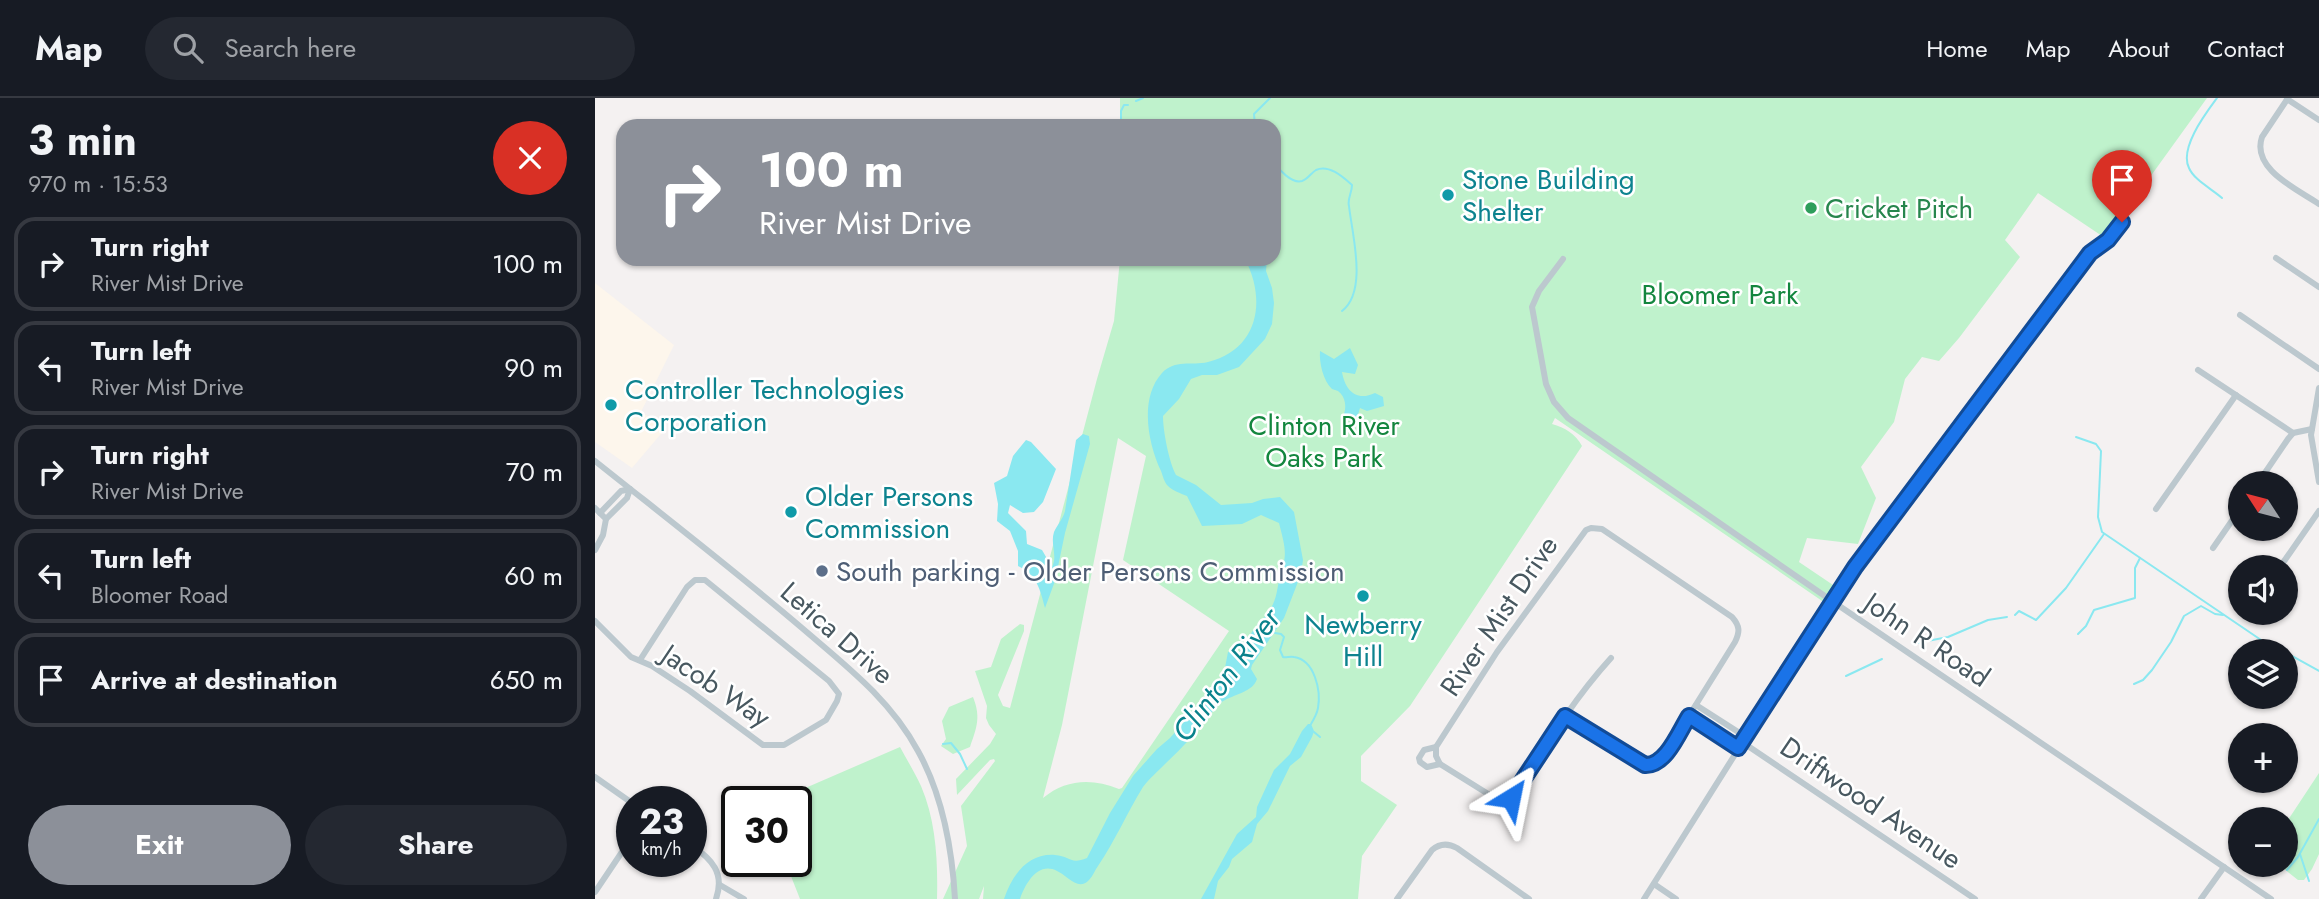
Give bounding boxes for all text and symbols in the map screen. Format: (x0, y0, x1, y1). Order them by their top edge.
search box (145, 17, 635, 80)
text: Map (35, 25, 103, 72)
icon: search (169, 29, 207, 67)
text: Search here (225, 29, 356, 67)
text: Home (1926, 31, 1988, 66)
text: Map (2026, 31, 2070, 66)
text: About (2108, 31, 2169, 66)
text: Contact (2207, 31, 2284, 66)
text: 3 min (28, 110, 137, 171)
button: close (493, 121, 567, 195)
text: 100 m (759, 135, 904, 205)
icon: right (644, 147, 735, 238)
pin (2092, 150, 2152, 222)
place label: Stone Building Shelter (1462, 159, 1635, 232)
icon: arrive (2103, 161, 2141, 199)
text: 970 m · 15:53 (28, 167, 168, 201)
marker: Stone Building Shelter (1440, 187, 1456, 203)
place label: Cricket Pitch (1825, 188, 1973, 229)
text: River Mist Drive (759, 200, 971, 246)
marker: Cricket Pitch (1803, 200, 1819, 216)
text: Turn right (91, 228, 209, 266)
icon: right (32, 245, 70, 283)
text: 100 m (492, 245, 563, 283)
text: River Mist Drive (91, 266, 244, 300)
park label: Bloomer Park (1642, 274, 1799, 315)
text: Turn left (91, 332, 191, 370)
icon: left (32, 349, 70, 387)
text: 90 m (504, 349, 563, 387)
place label: Controller Technologies Corporation (625, 369, 904, 442)
text: River Mist Drive (91, 370, 244, 404)
marker: Controller Technologies Corporation (603, 397, 619, 413)
park label: Clinton River Oaks Park (1248, 405, 1400, 478)
text: Turn right (91, 436, 209, 474)
icon: right (32, 453, 70, 491)
text: 70 m (506, 453, 563, 491)
north arrow (2228, 471, 2298, 541)
map controls (2228, 471, 2298, 877)
text: River Mist Drive (91, 474, 244, 508)
place label: Older Persons Commission (805, 476, 973, 549)
marker: Older Persons Commission (783, 504, 799, 520)
street label: River Mist Drive (1430, 527, 1568, 705)
text: Turn left (91, 540, 191, 578)
place label: South parking - Older Persons Commission (836, 551, 1345, 592)
button: sound (2228, 555, 2298, 625)
icon: left (32, 557, 70, 595)
text: 60 m (504, 557, 563, 595)
marker: South parking - Older Persons Commission (814, 563, 830, 579)
street label: Letica Drive (771, 572, 903, 694)
text: Bloomer Road (91, 578, 228, 612)
street label: John R Road (1852, 580, 1998, 697)
marker: Newberry Hill (1355, 588, 1371, 604)
water label: Clinton River (1161, 597, 1292, 751)
place label: Newberry Hill (1304, 604, 1422, 677)
street label: Jacob Way (650, 632, 779, 738)
button: layers (2228, 639, 2298, 709)
icon: arrive (32, 661, 70, 699)
text: Arrive at destination (91, 661, 338, 699)
text: 650 m (490, 661, 563, 699)
button: + (2228, 723, 2298, 793)
street label: Driftwood Avenue (1772, 727, 1970, 879)
position arrow (1474, 761, 1548, 835)
speed limit sign: 30 (721, 786, 812, 877)
text: 23 (639, 797, 684, 847)
button: Exit (28, 805, 291, 885)
button: Share (305, 805, 567, 885)
button: − (2228, 807, 2298, 877)
text: km/h (641, 836, 682, 862)

